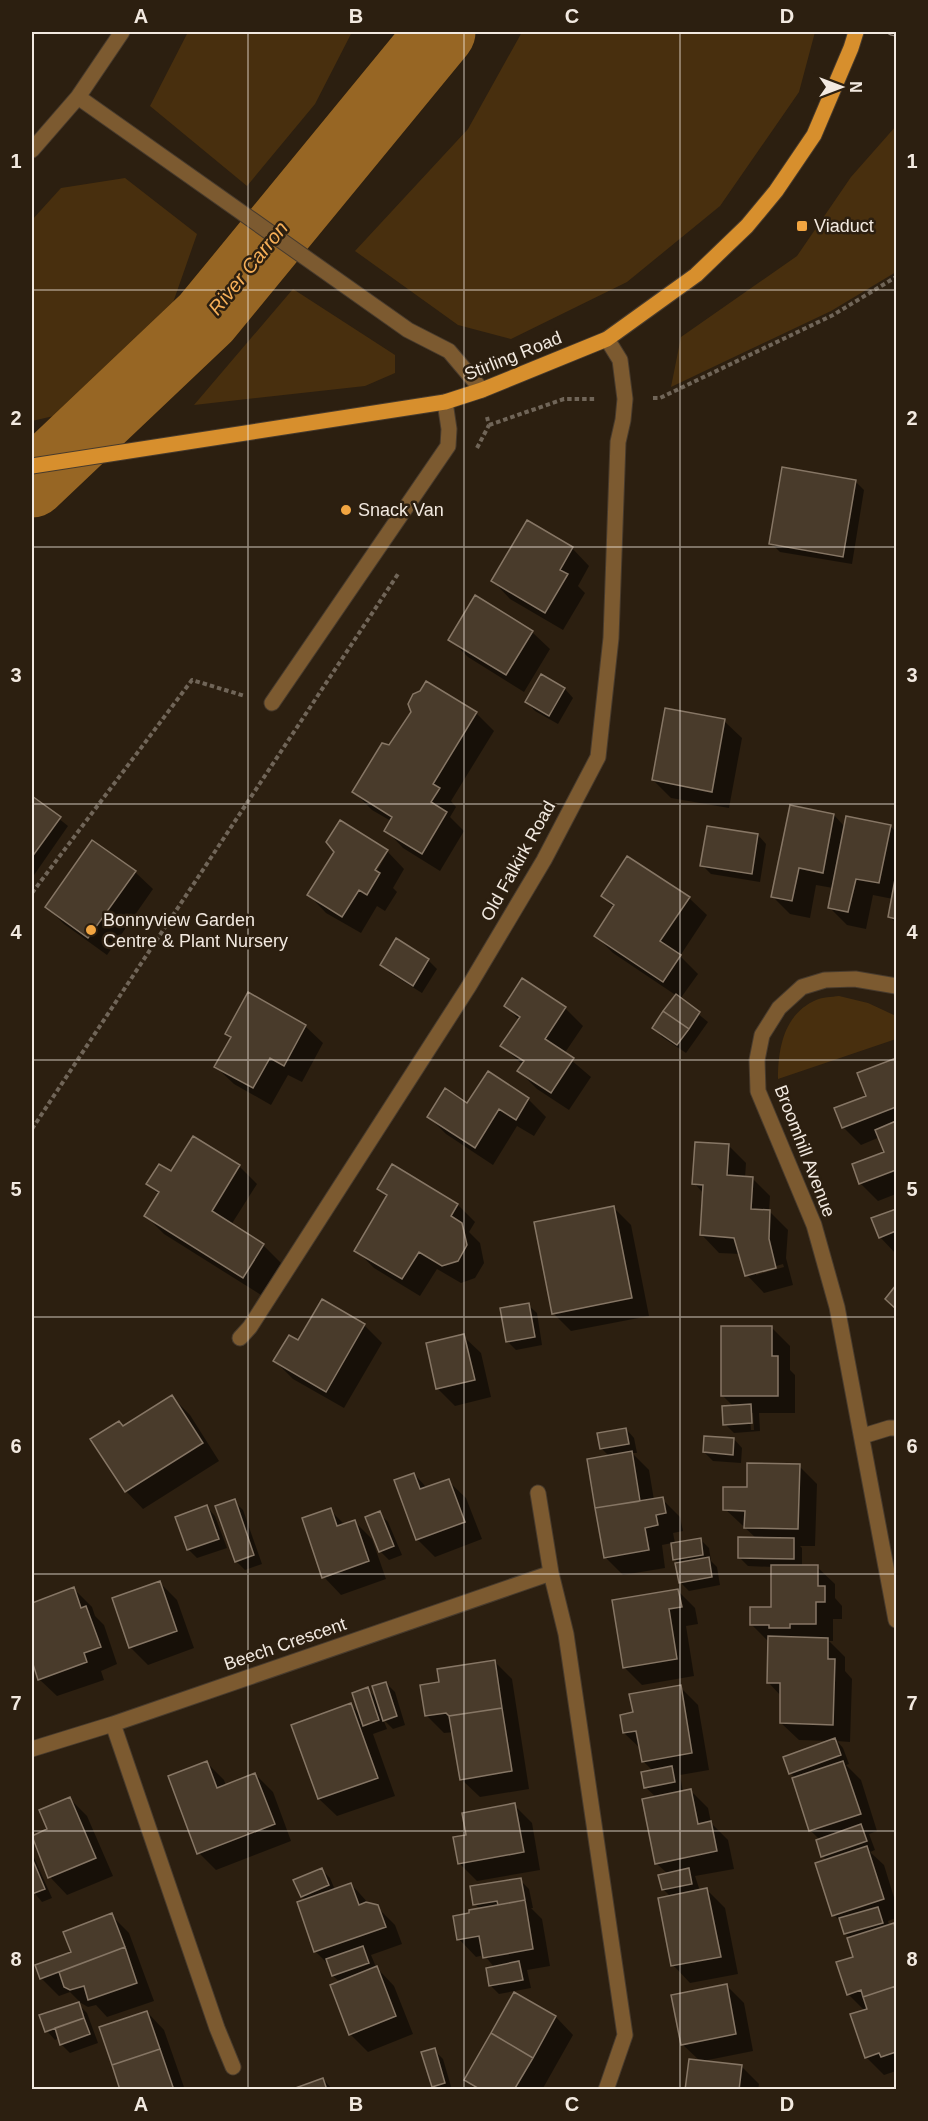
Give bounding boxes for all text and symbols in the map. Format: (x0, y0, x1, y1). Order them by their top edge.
text: A (134, 5, 148, 27)
text: B (349, 5, 363, 27)
text: C (565, 5, 579, 27)
text: D (780, 5, 794, 27)
north arrow (811, 57, 871, 117)
text: N (847, 81, 864, 93)
text: 1 (10, 150, 22, 172)
text: 1 (906, 150, 918, 172)
place label: Viaduct (814, 216, 874, 236)
water label: River Carron (204, 217, 292, 319)
marker: Viaduct (795, 219, 809, 233)
street label: Stirling Road (461, 327, 565, 385)
text: 2 (10, 407, 22, 429)
text: 2 (906, 407, 918, 429)
place label: Snack Van (358, 500, 444, 520)
marker: Snack Van (339, 503, 353, 517)
text: 3 (10, 664, 22, 686)
text: 3 (906, 664, 918, 686)
street label: Old Falkirk Road (477, 798, 559, 924)
place label: Bonnyview Garden Centre & Plant Nursery (103, 910, 288, 951)
text: 4 (10, 921, 22, 943)
text: 4 (906, 921, 918, 943)
marker: Bonnyview Garden Centre & Plant Nursery (84, 923, 98, 937)
street label: Broomhill Avenue (771, 1082, 839, 1220)
text: 5 (10, 1178, 22, 1200)
text: 5 (906, 1178, 918, 1200)
text: 6 (10, 1435, 22, 1457)
text: 6 (906, 1435, 918, 1457)
street label: Beech Crescent (221, 1614, 349, 1674)
text: 7 (10, 1692, 22, 1714)
text: 7 (906, 1692, 918, 1714)
text: 8 (10, 1948, 22, 1970)
text: 8 (906, 1948, 918, 1970)
text: A (134, 2093, 148, 2115)
text: B (349, 2093, 363, 2115)
text: C (565, 2093, 579, 2115)
text: D (780, 2093, 794, 2115)

